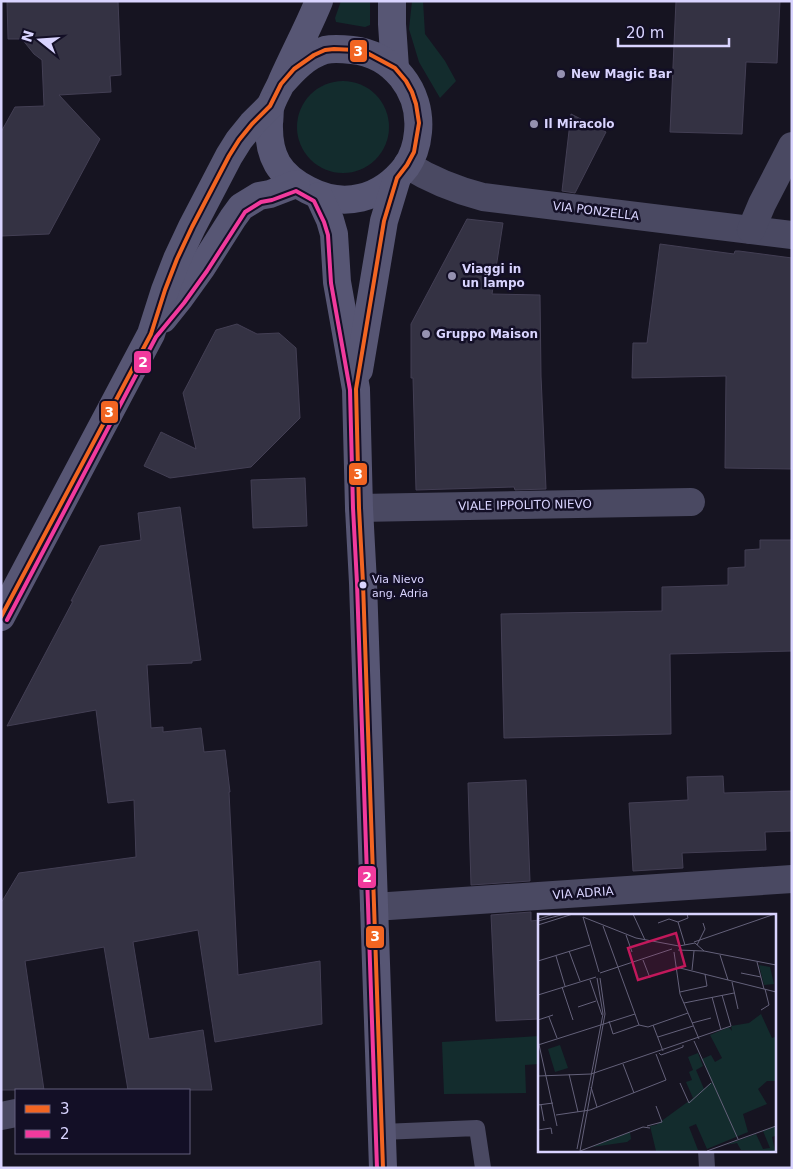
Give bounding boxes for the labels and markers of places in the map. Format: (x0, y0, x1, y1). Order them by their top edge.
place label: New Magic Bar (571, 67, 672, 81)
marker: New Magic Bar (555, 68, 567, 80)
place label: Il Miracolo (544, 117, 615, 131)
marker: Il Miracolo (528, 118, 540, 130)
place label: Viaggi in un lampo (462, 262, 525, 290)
marker: Viaggi in un lampo (446, 270, 458, 282)
place label: Gruppo Maison (436, 327, 538, 341)
marker: Gruppo Maison (420, 328, 432, 340)
place label: Via Nievo ang. Adria (372, 573, 428, 600)
marker: Via Nievo ang. Adria (358, 580, 368, 590)

